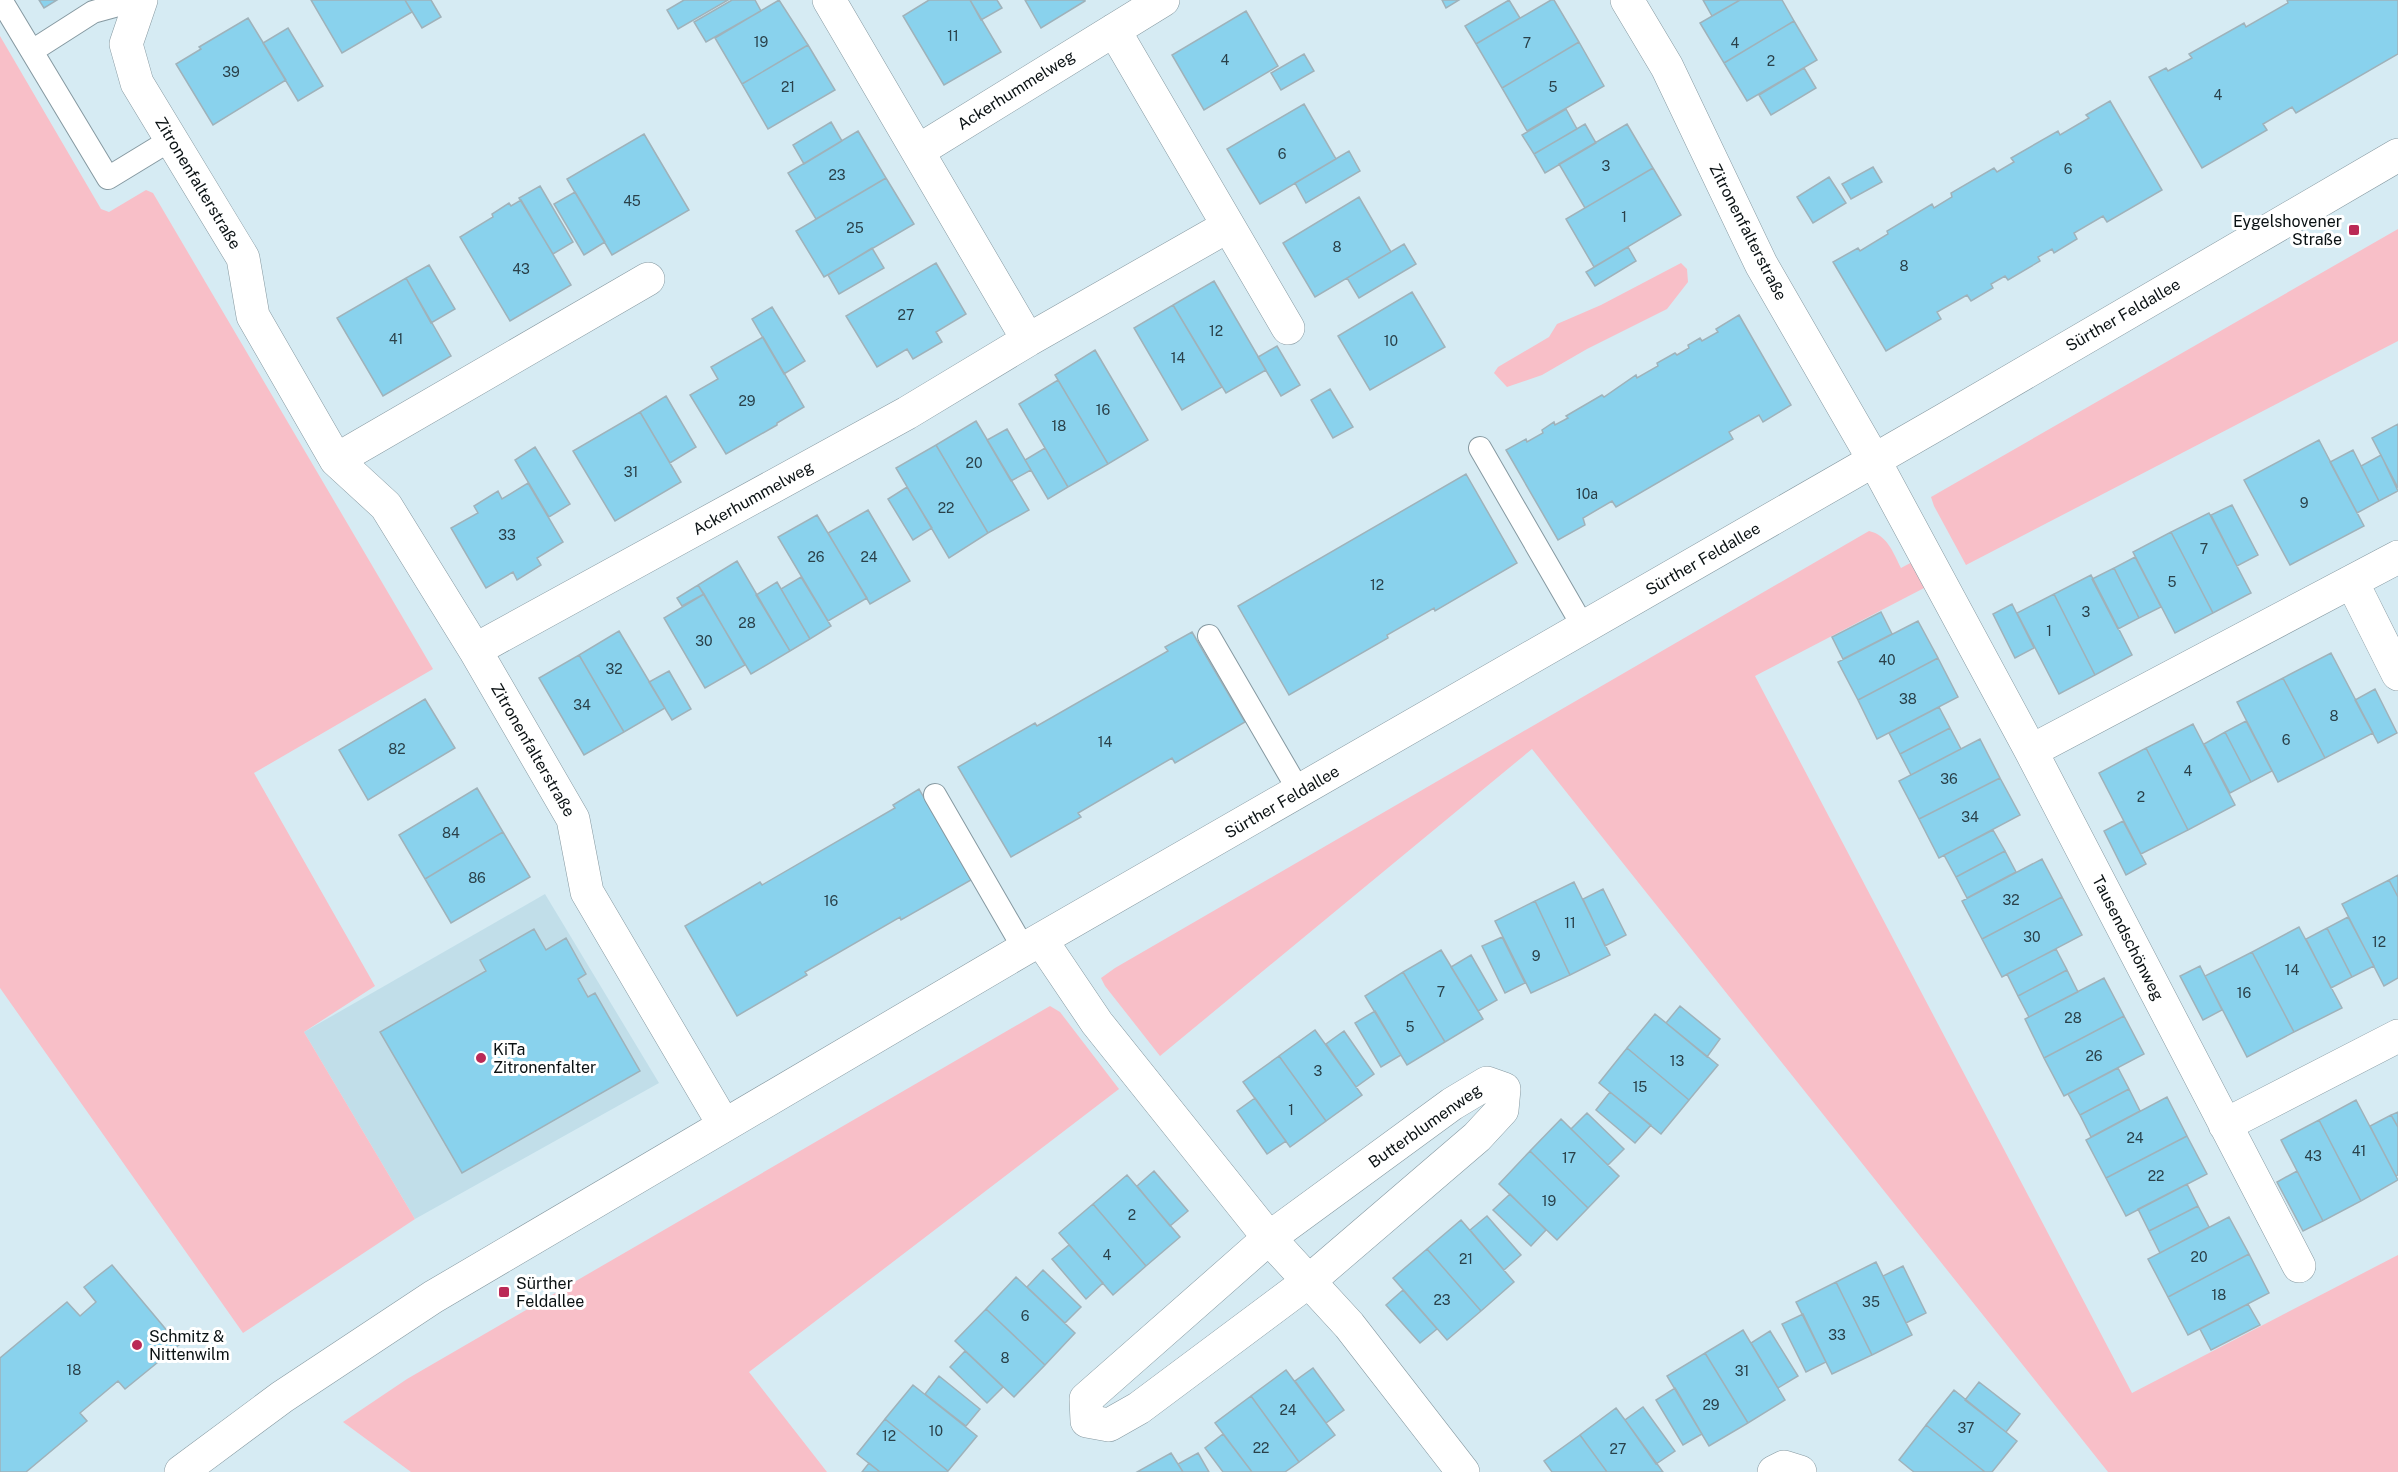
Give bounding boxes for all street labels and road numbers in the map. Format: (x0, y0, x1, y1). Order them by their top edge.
street label: Ackerhummelweg (954, 46, 1078, 134)
street label: Zitronenfalterstraße (151, 113, 245, 253)
street label: Zitronenfalterstraße (1705, 161, 1791, 303)
street label: Sürther Feldallee (2062, 274, 2184, 356)
street label: Ackerhummelweg (689, 457, 817, 539)
street label: Sürther Feldallee (1642, 518, 1764, 600)
street label: Zitronenfalterstraße (487, 680, 579, 820)
street label: Sürther Feldallee (1221, 761, 1343, 843)
street label: Tausendschönweg (2088, 872, 2168, 1004)
street label: Butterblumenweg (1365, 1080, 1485, 1172)

